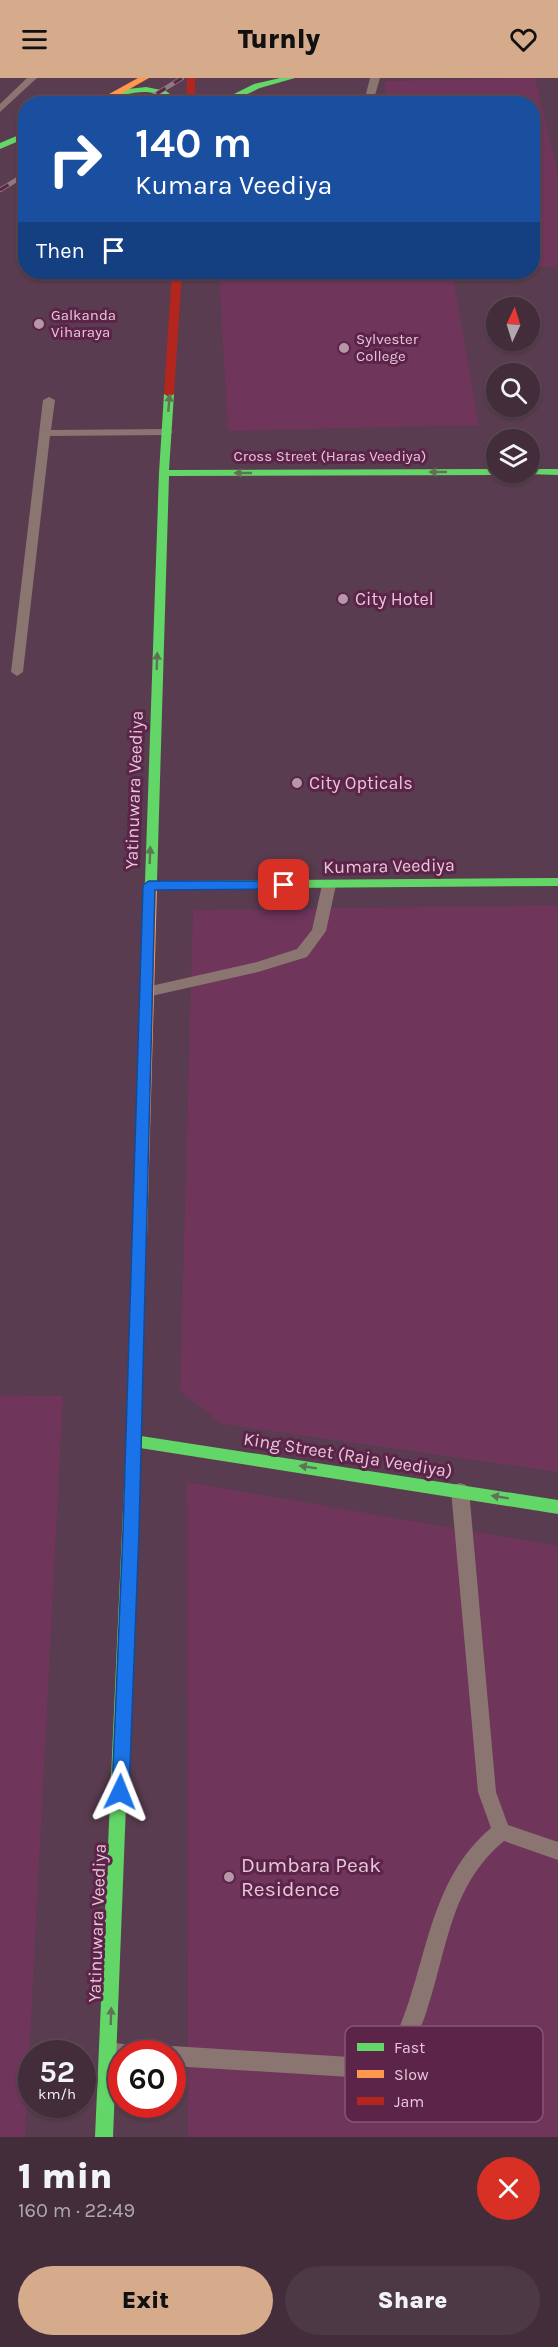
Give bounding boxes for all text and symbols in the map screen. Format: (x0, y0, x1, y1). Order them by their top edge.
icon: menu (18, 23, 51, 56)
text: Turnly (238, 23, 320, 55)
icon: heart (507, 23, 540, 56)
text: 140 m (135, 118, 252, 168)
icon: right (36, 120, 114, 198)
text: Kumara Veediya (135, 169, 332, 201)
icon: arrive (97, 234, 130, 267)
text: Then (36, 238, 85, 264)
north arrow (486, 297, 540, 351)
map controls (486, 297, 540, 483)
place label: Galkanda Viharaya (51, 306, 116, 341)
marker: Galkanda Viharaya (32, 317, 46, 331)
place label: Sylvester College (356, 330, 419, 365)
marker: Sylvester College (337, 341, 351, 355)
button: search (486, 363, 540, 417)
one-way arrow (164, 393, 174, 412)
button: layers (486, 429, 540, 483)
street label: Cross Street (Haras Veediya) (234, 447, 426, 465)
one-way arrow (429, 467, 448, 477)
one-way arrow (234, 468, 253, 478)
place label: City Hotel (355, 588, 434, 610)
marker: City Hotel (336, 592, 350, 606)
one-way arrow (152, 651, 162, 670)
street label: Yatinuwara Veediya (120, 710, 148, 870)
place label: City Opticals (309, 772, 413, 794)
marker: City Opticals (290, 776, 304, 790)
one-way arrow (145, 846, 155, 865)
street label: Kumara Veediya (323, 854, 455, 878)
pin (258, 859, 309, 910)
icon: arrive (267, 868, 300, 901)
street label: King Street (Raja Veediya) (242, 1428, 454, 1482)
one-way arrow (298, 1463, 317, 1472)
one-way arrow (491, 1492, 510, 1501)
position arrow (88, 1760, 152, 1824)
street label: Yatinuwara Veediya (83, 1843, 111, 2003)
place label: Dumbara Peak Residence (241, 1853, 381, 1901)
marker: Dumbara Peak Residence (222, 1870, 236, 1884)
one-way arrow (107, 2006, 116, 2025)
legend (345, 2026, 543, 2122)
text: Fast (394, 2038, 425, 2057)
speed limit sign: 60 (108, 2040, 186, 2118)
text: 52 (39, 2054, 75, 2090)
text: Slow (394, 2065, 429, 2084)
text: km/h (38, 2085, 76, 2103)
text: Jam (394, 2092, 424, 2111)
text: 1 min (18, 2155, 112, 2197)
button: close (477, 2157, 540, 2220)
text: 160 m · 22:49 (18, 2199, 135, 2222)
button: Exit (18, 2266, 273, 2335)
button: Share (285, 2266, 540, 2335)

